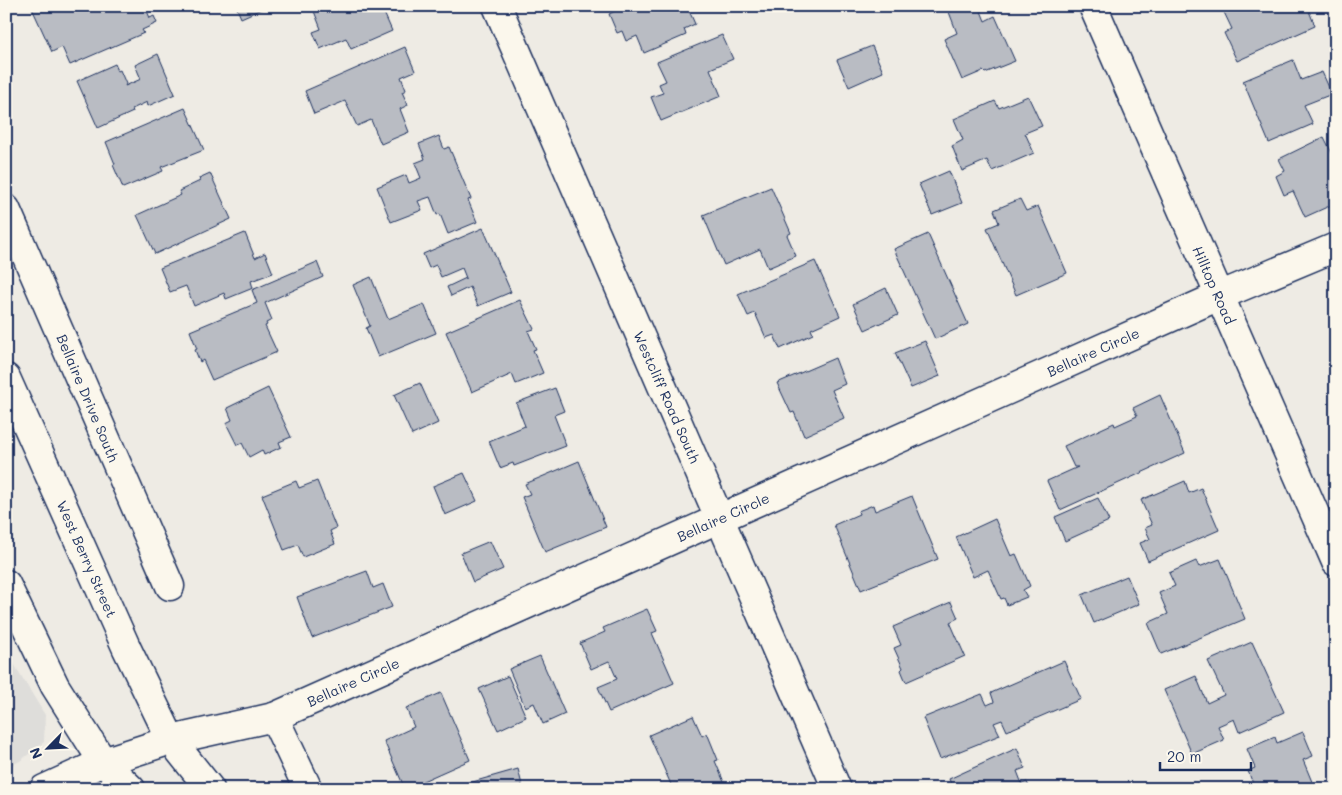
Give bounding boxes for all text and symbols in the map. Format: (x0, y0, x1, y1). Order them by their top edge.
street label: Hilltop Road (1188, 243, 1240, 327)
street label: Bellaire Circle (1044, 323, 1142, 381)
street label: Westcliff Road South (629, 328, 705, 466)
street label: Bellaire Drive South (52, 331, 124, 465)
street label: Bellaire Circle (674, 488, 772, 546)
street label: West Berry Street (53, 498, 121, 620)
street label: Bellaire Circle (304, 653, 402, 711)
north arrow (22, 722, 72, 772)
scale bar (1160, 740, 1251, 772)
text: N (25, 745, 47, 762)
text: 20 m (1167, 746, 1201, 766)

